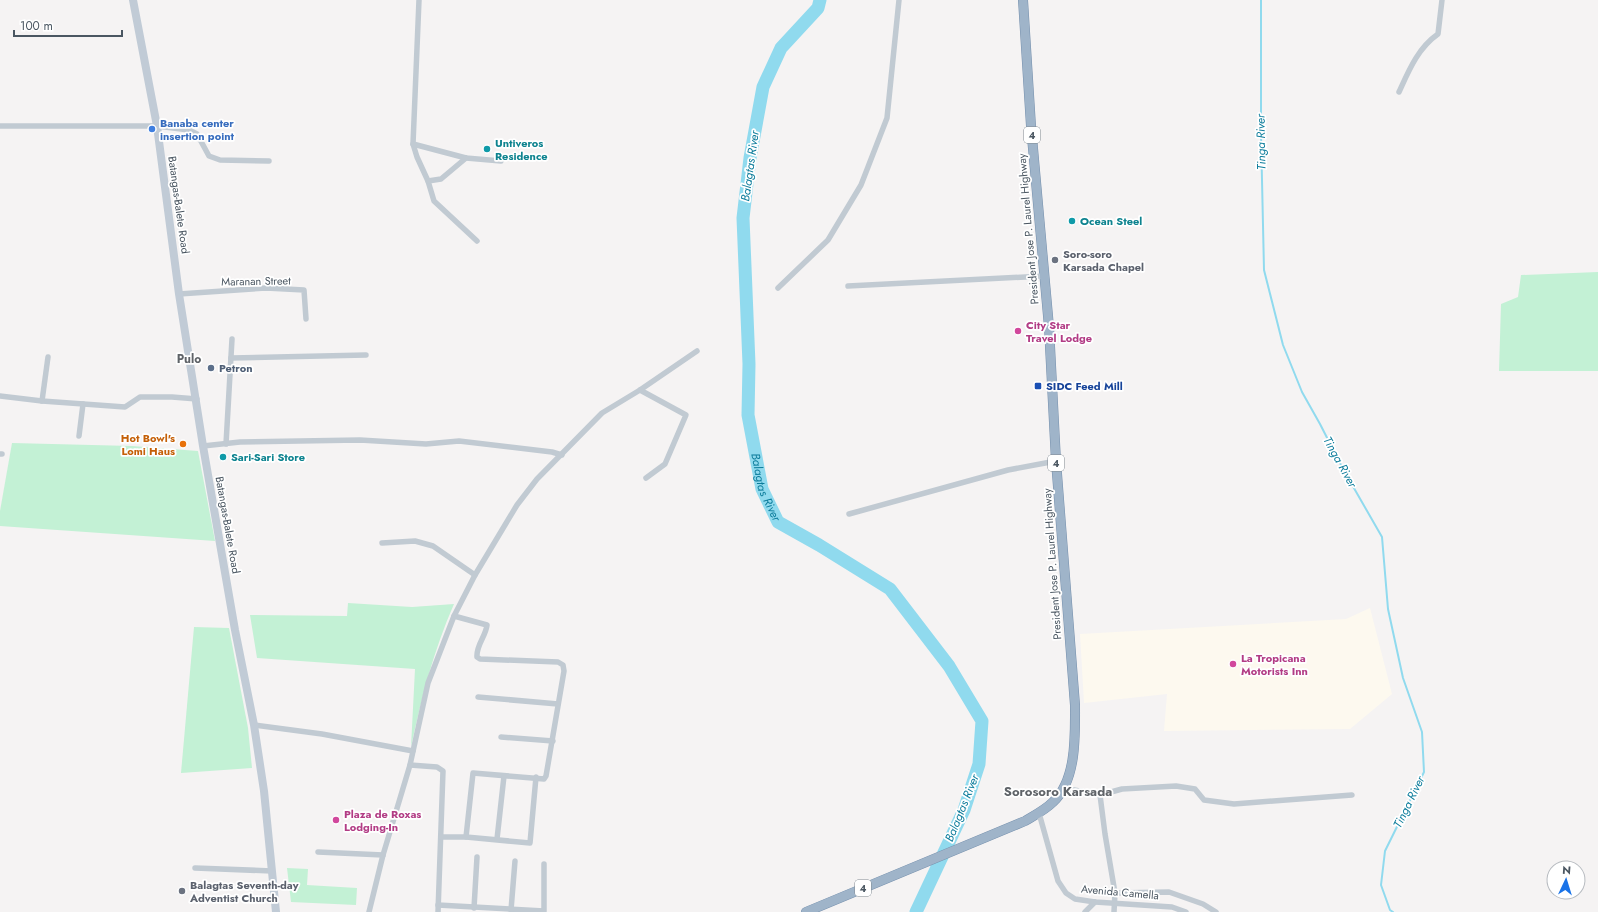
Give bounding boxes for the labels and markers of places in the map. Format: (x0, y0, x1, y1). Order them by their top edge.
place label: Banaba center insertion point (160, 115, 234, 144)
marker: Banaba center insertion point (147, 124, 157, 134)
place label: Untiveros Residence (495, 135, 548, 164)
marker: Untiveros Residence (482, 144, 492, 154)
place label: Ocean Steel (1080, 213, 1142, 229)
marker: Ocean Steel (1067, 216, 1077, 226)
place label: Soro-soro Karsada Chapel (1063, 246, 1144, 275)
marker: Soro-soro Karsada Chapel (1050, 255, 1060, 265)
place label: City Star Travel Lodge (1026, 317, 1092, 346)
marker: City Star Travel Lodge (1013, 326, 1023, 336)
place label: Petron (219, 360, 253, 376)
marker: Petron (206, 363, 216, 373)
place label: SIDC Feed Mill (1046, 378, 1123, 394)
marker: SIDC Feed Mill (1033, 381, 1043, 391)
place label: Hot Bowl's Lomi Haus (121, 430, 175, 459)
marker: Hot Bowl's Lomi Haus (178, 439, 188, 449)
place label: Sari-Sari Store (231, 449, 305, 465)
marker: Sari-Sari Store (218, 452, 228, 462)
place label: La Tropicana Motorists Inn (1241, 650, 1308, 679)
marker: La Tropicana Motorists Inn (1228, 659, 1238, 669)
place label: Plaza de Roxas Lodging-In (344, 806, 421, 835)
marker: Plaza de Roxas Lodging-In (331, 815, 341, 825)
place label: Balagtas Seventh-day Adventist Church (189, 877, 299, 906)
marker: Balagtas Seventh-day Adventist Church (177, 886, 187, 896)

